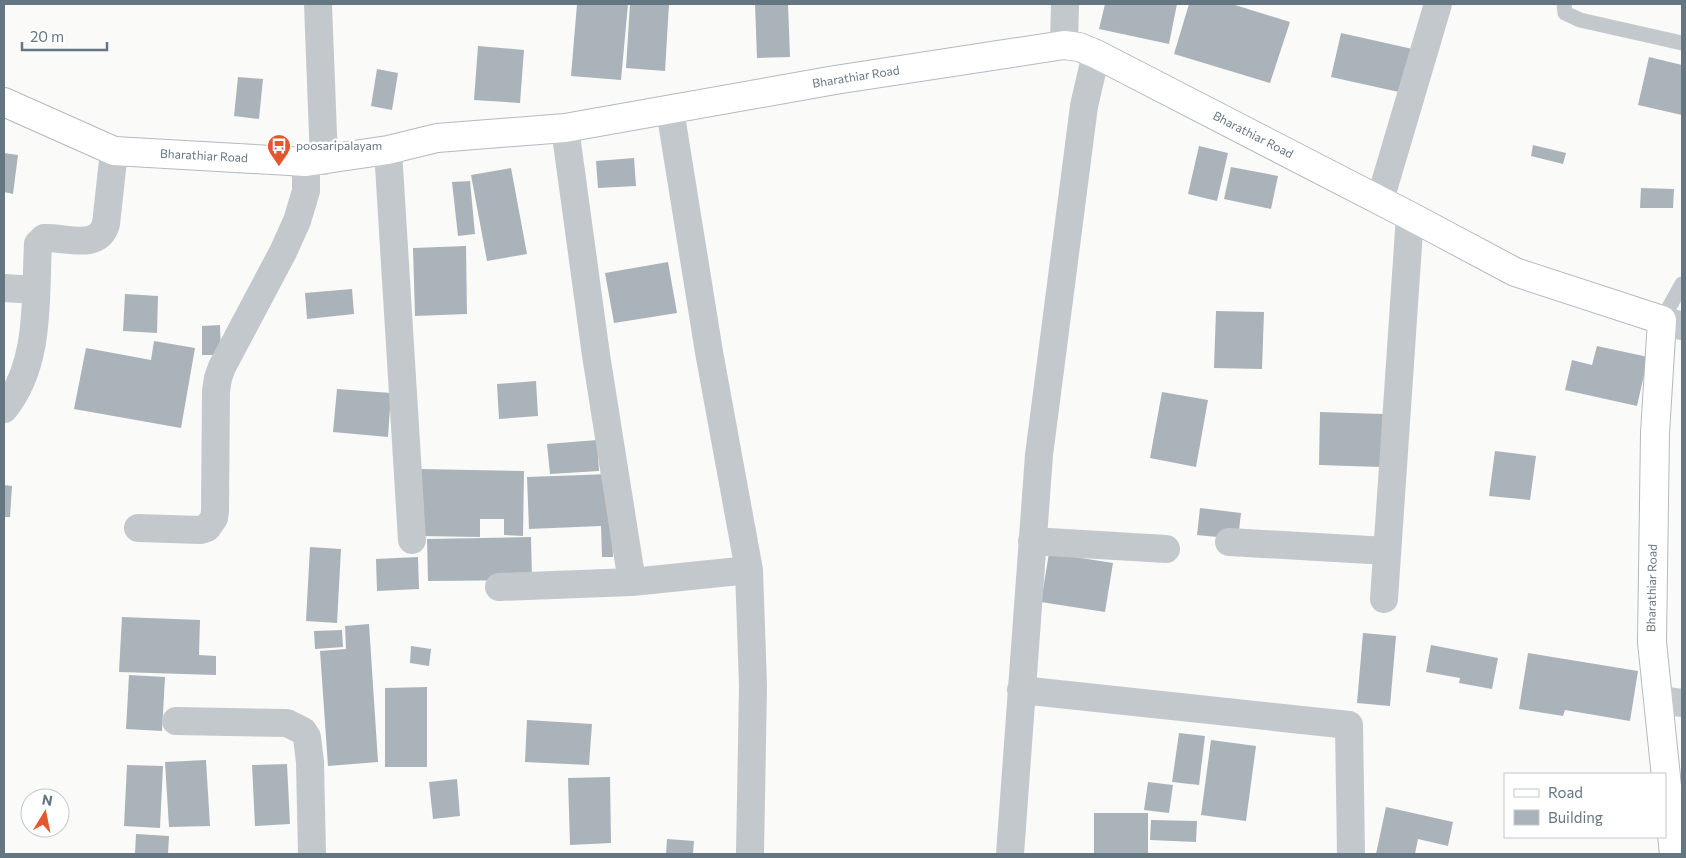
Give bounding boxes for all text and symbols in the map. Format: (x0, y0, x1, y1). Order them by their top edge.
scale bar (22, 20, 108, 52)
text: 20 m (30, 27, 64, 45)
street label: Bharathiar Road (811, 62, 901, 90)
street label: Bharathiar Road (1211, 108, 1296, 160)
bus stop icon: poosaripalayam (266, 133, 292, 167)
place label: poosaripalayam (296, 138, 382, 152)
street label: Bharathiar Road (160, 146, 248, 164)
street label: Bharathiar Road (1643, 544, 1659, 632)
legend (1504, 773, 1666, 838)
text: Road (1548, 783, 1583, 801)
north arrow (20, 788, 70, 838)
text: N (41, 790, 54, 809)
text: Building (1548, 808, 1603, 826)

